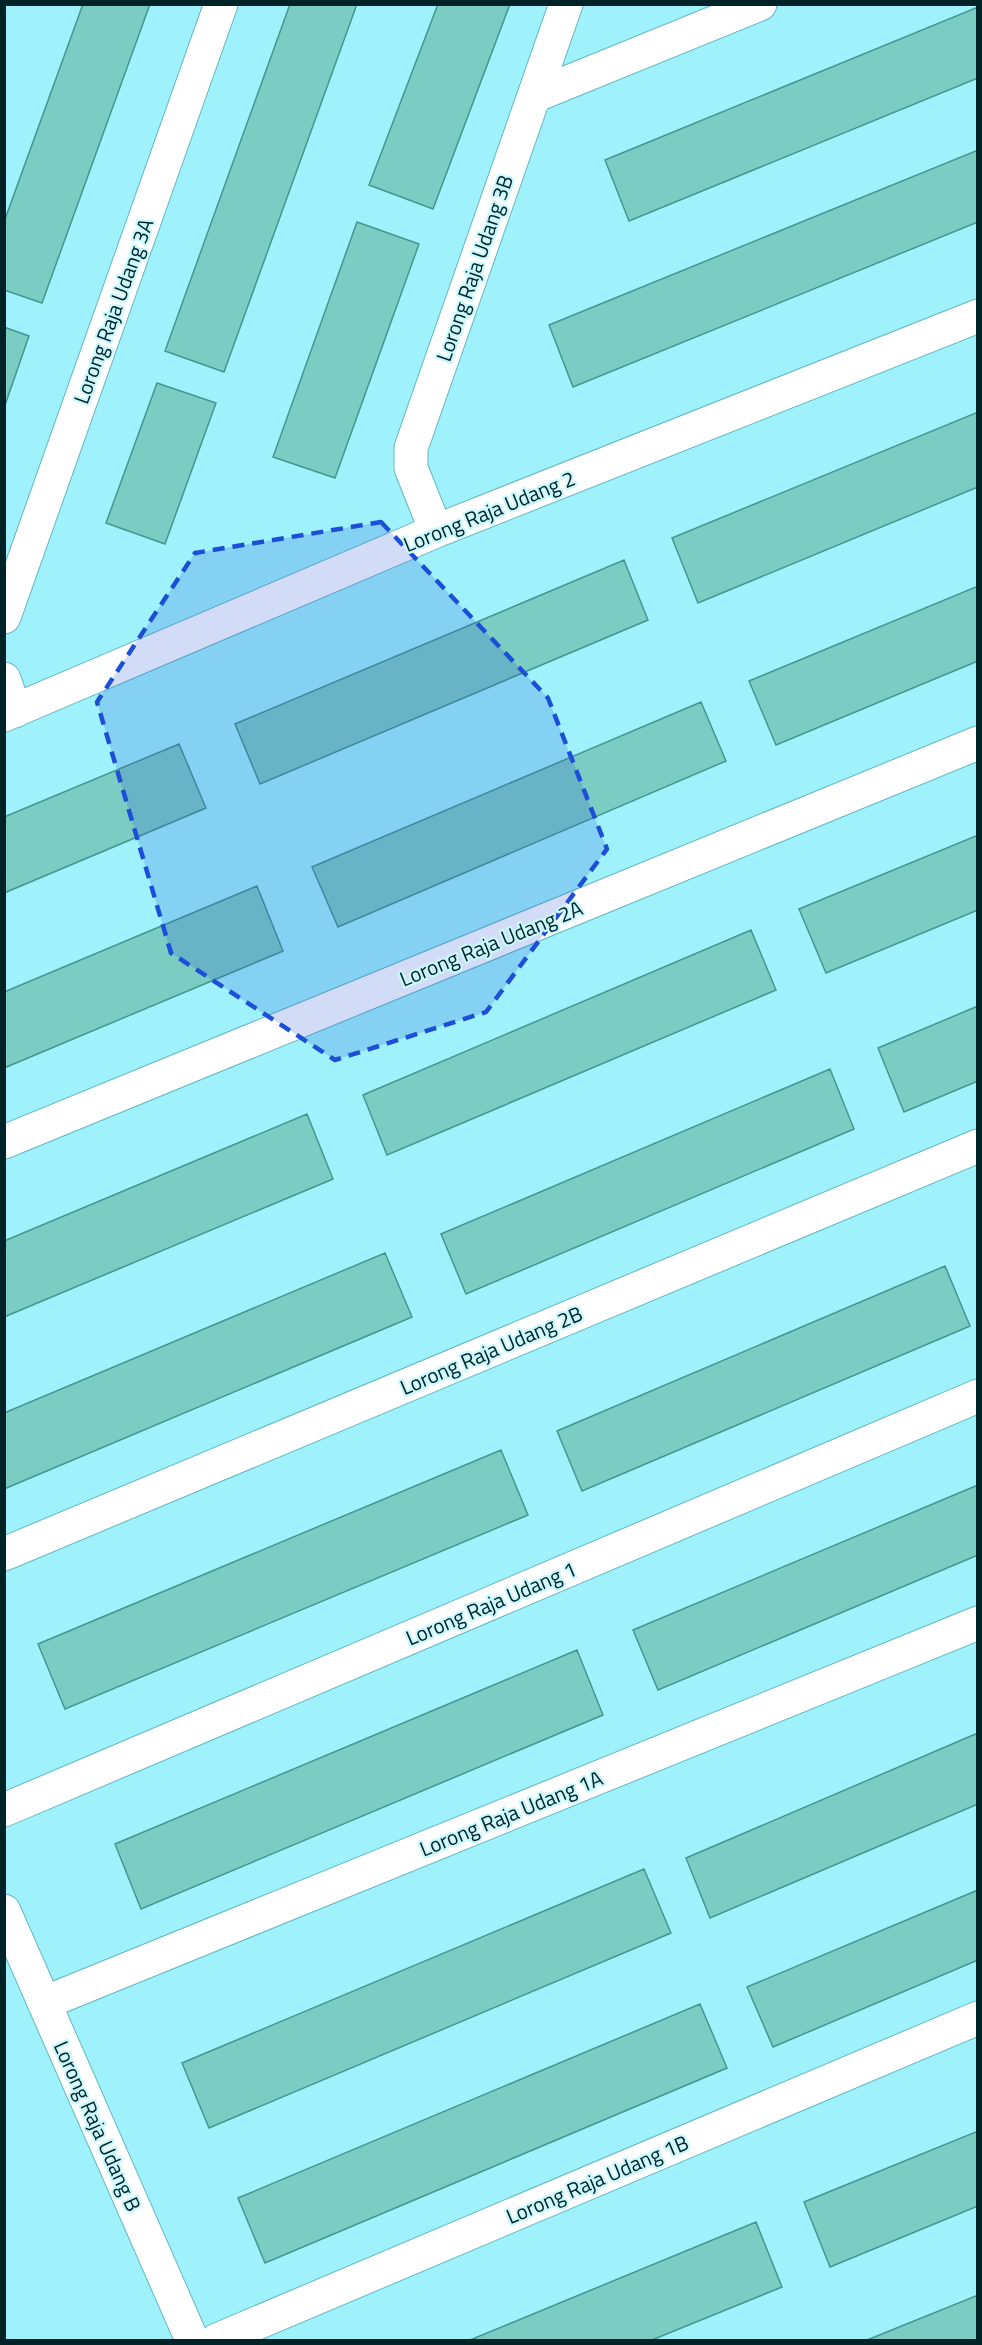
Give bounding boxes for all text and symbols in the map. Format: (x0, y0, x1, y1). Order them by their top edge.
street label: Lorong Raja Udang 3B (427, 170, 521, 366)
street label: Lorong Raja Udang 3A (65, 213, 162, 408)
street label: Lorong Raja Udang 2 (398, 462, 580, 560)
street label: Lorong Raja Udang 2A (395, 891, 588, 994)
street label: Lorong Raja Udang 2B (395, 1297, 587, 1403)
street label: Lorong Raja Udang 1 (401, 1553, 581, 1653)
street label: Lorong Raja Udang 1A (415, 1761, 608, 1864)
street label: Lorong Raja Udang B (46, 2036, 150, 2216)
street label: Lorong Raja Udang 1B (501, 2126, 693, 2232)

